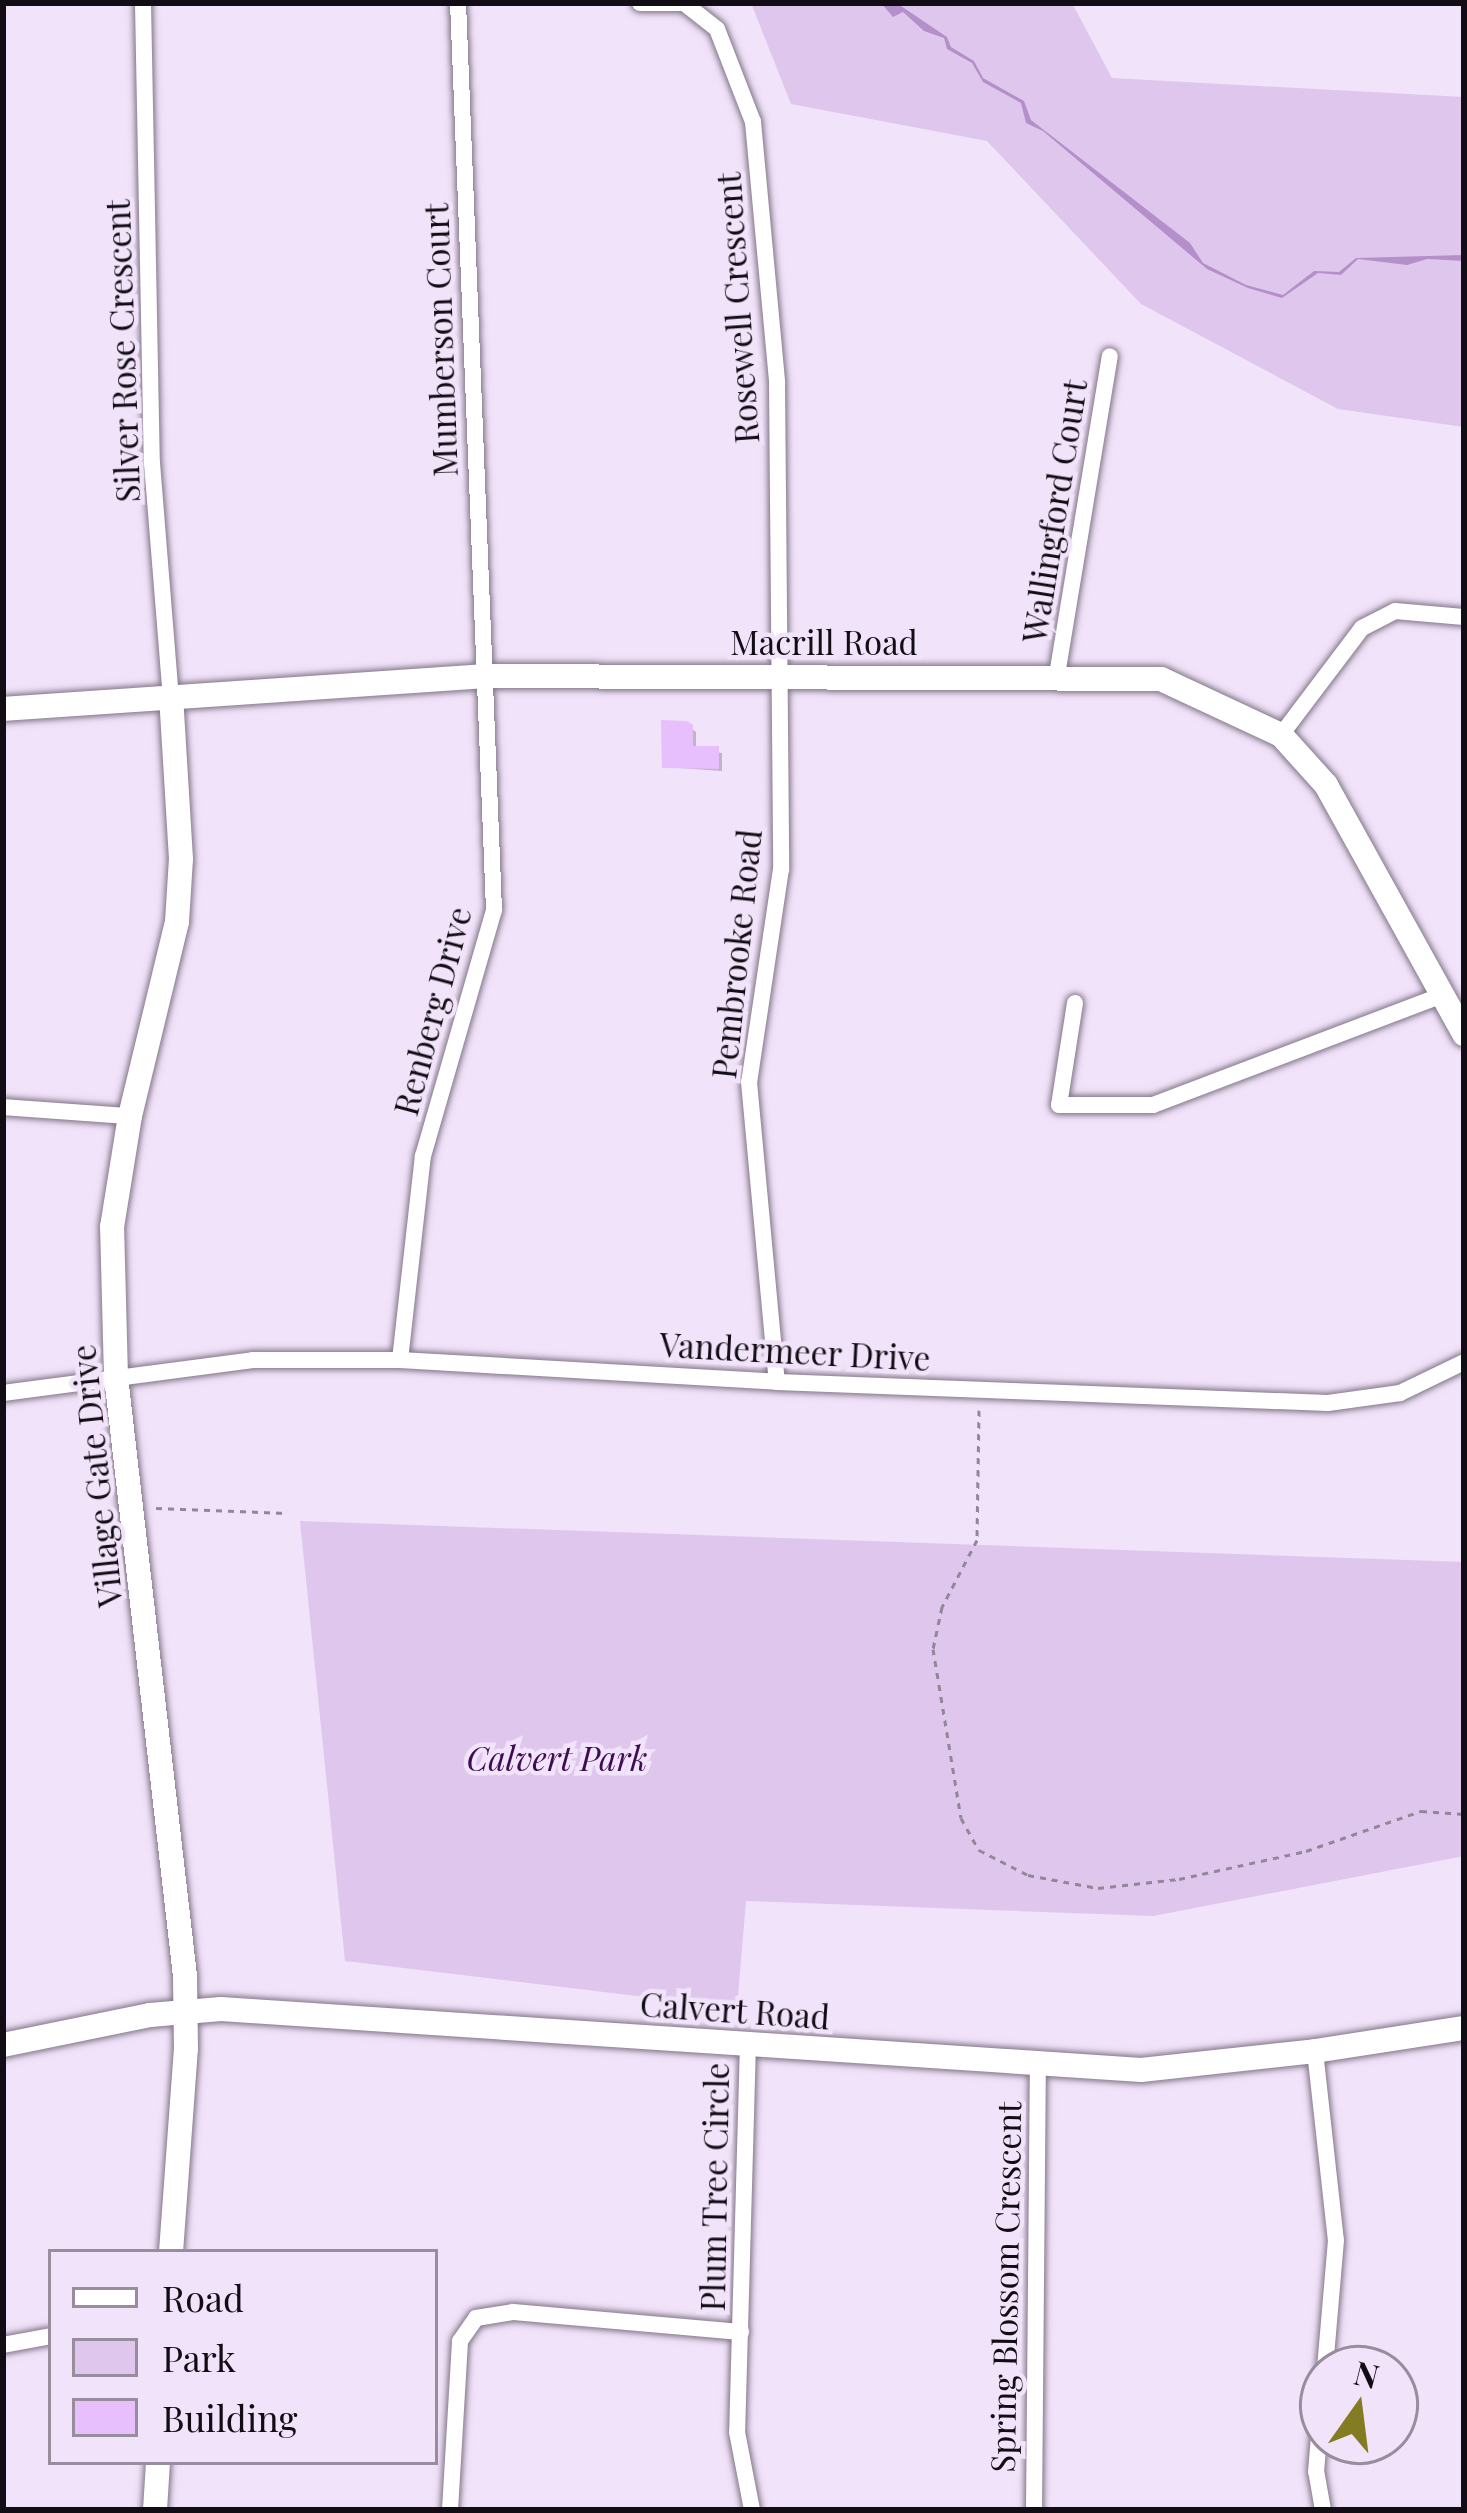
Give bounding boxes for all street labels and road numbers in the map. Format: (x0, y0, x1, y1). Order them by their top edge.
street label: Rosewell Crescent (708, 171, 766, 445)
street label: Silver Rose Crescent (97, 199, 147, 503)
street label: Mumberson Court (415, 202, 465, 478)
street label: Wallingford Court (1014, 376, 1094, 646)
street label: Macrill Road (730, 622, 918, 662)
street label: Pembrooke Road (703, 827, 769, 1081)
street label: Renberg Drive (385, 902, 479, 1120)
street label: Vandermeer Drive (658, 1324, 932, 1378)
street label: Village Gate Drive (63, 1343, 129, 1609)
street label: Calvert Road (638, 1984, 832, 2036)
street label: Plum Tree Circle (692, 2062, 736, 2312)
street label: Spring Blossom Crescent (982, 2101, 1028, 2473)

